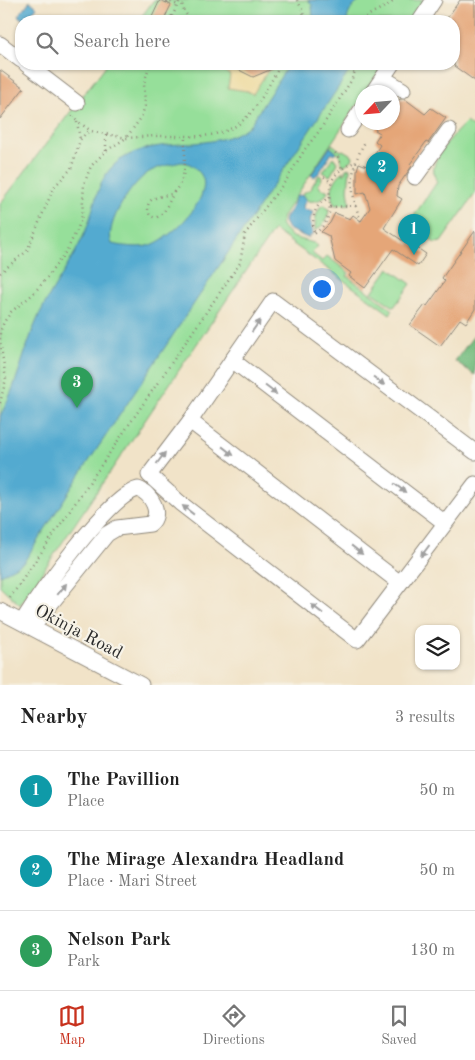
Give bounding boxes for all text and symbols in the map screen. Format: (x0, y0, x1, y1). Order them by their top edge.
search box (15, 15, 460, 70)
icon: search (33, 29, 61, 57)
text: Search here (73, 33, 170, 52)
north arrow (355, 85, 400, 130)
pin: 2 (366, 152, 398, 193)
pin: 1 (398, 214, 430, 255)
your location (309, 276, 335, 302)
one-way arrow (251, 319, 261, 333)
pin: 3 (61, 367, 93, 408)
one-way arrow (372, 375, 385, 386)
one-way arrow (264, 384, 277, 395)
one-way arrow (221, 445, 234, 456)
one-way arrow (156, 452, 167, 465)
one-way arrow (393, 483, 406, 494)
one-way arrow (182, 504, 195, 515)
one-way arrow (350, 544, 363, 555)
one-way arrow (419, 544, 430, 557)
one-way arrow (57, 582, 68, 595)
street label: Okinja Road (32, 601, 125, 662)
one-way arrow (311, 603, 324, 614)
map controls (415, 625, 460, 670)
button: layers (415, 625, 460, 670)
text: Nearby (20, 707, 88, 728)
text: 3 results (395, 710, 455, 726)
text: The Pavillion (67, 771, 180, 790)
text: 1 (31, 783, 41, 799)
text: 50 m (419, 783, 455, 799)
text: Place (67, 794, 104, 810)
text: The Mirage Alexandra Headland (67, 851, 344, 870)
text: 2 (31, 863, 41, 879)
text: 50 m (419, 863, 455, 879)
text: Place · Mari Street (67, 874, 197, 890)
text: Nelson Park (67, 931, 171, 950)
text: 3 (31, 943, 41, 959)
text: 130 m (410, 943, 455, 959)
text: Park (67, 954, 100, 970)
tab: Map (58, 1002, 86, 1049)
tab: Directions (203, 1002, 265, 1049)
tab: Saved (381, 1002, 417, 1049)

